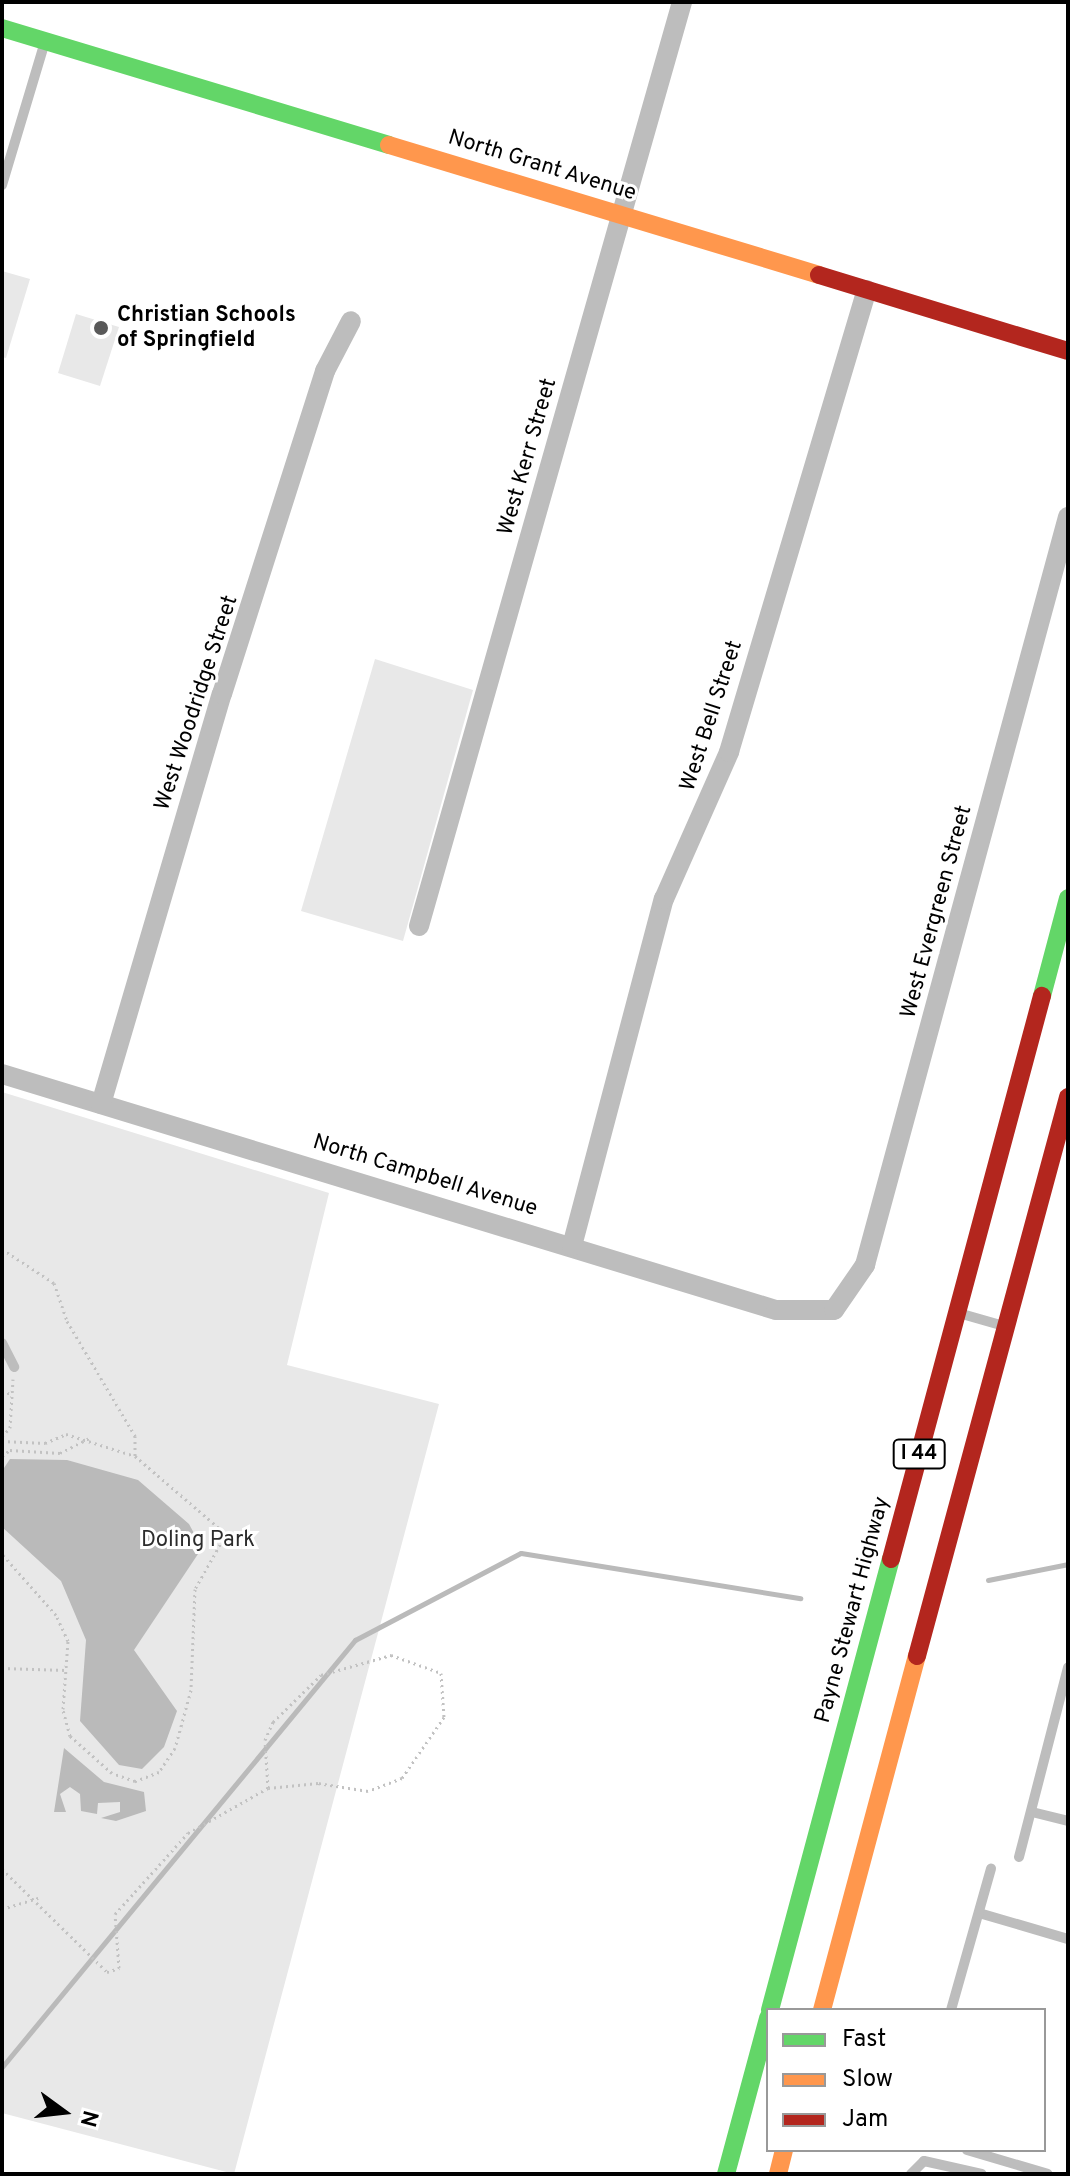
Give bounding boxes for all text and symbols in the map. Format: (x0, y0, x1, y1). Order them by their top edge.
street label: North Grant Avenue (444, 125, 640, 207)
place label: Christian Schools of Springfield (117, 302, 296, 354)
marker: Christian Schools of Springfield (92, 319, 110, 337)
street label: West Kerr Street (493, 375, 563, 539)
street label: West Woodridge Street (150, 592, 244, 814)
street label: West Bell Street (675, 637, 749, 795)
street label: West Evergreen Street (896, 803, 978, 1021)
street label: North Campbell Avenue (309, 1129, 541, 1223)
road number: I 44 (891, 1438, 947, 1470)
street label: Payne Stewart Highway (810, 1494, 896, 1726)
park label: Doling Park (141, 1528, 255, 1554)
legend (766, 2008, 1046, 2152)
text: Fast (842, 2025, 886, 2055)
text: Slow (842, 2065, 893, 2095)
north arrow (24, 2072, 104, 2152)
text: Jam (842, 2105, 888, 2135)
text: N (73, 2107, 103, 2129)

